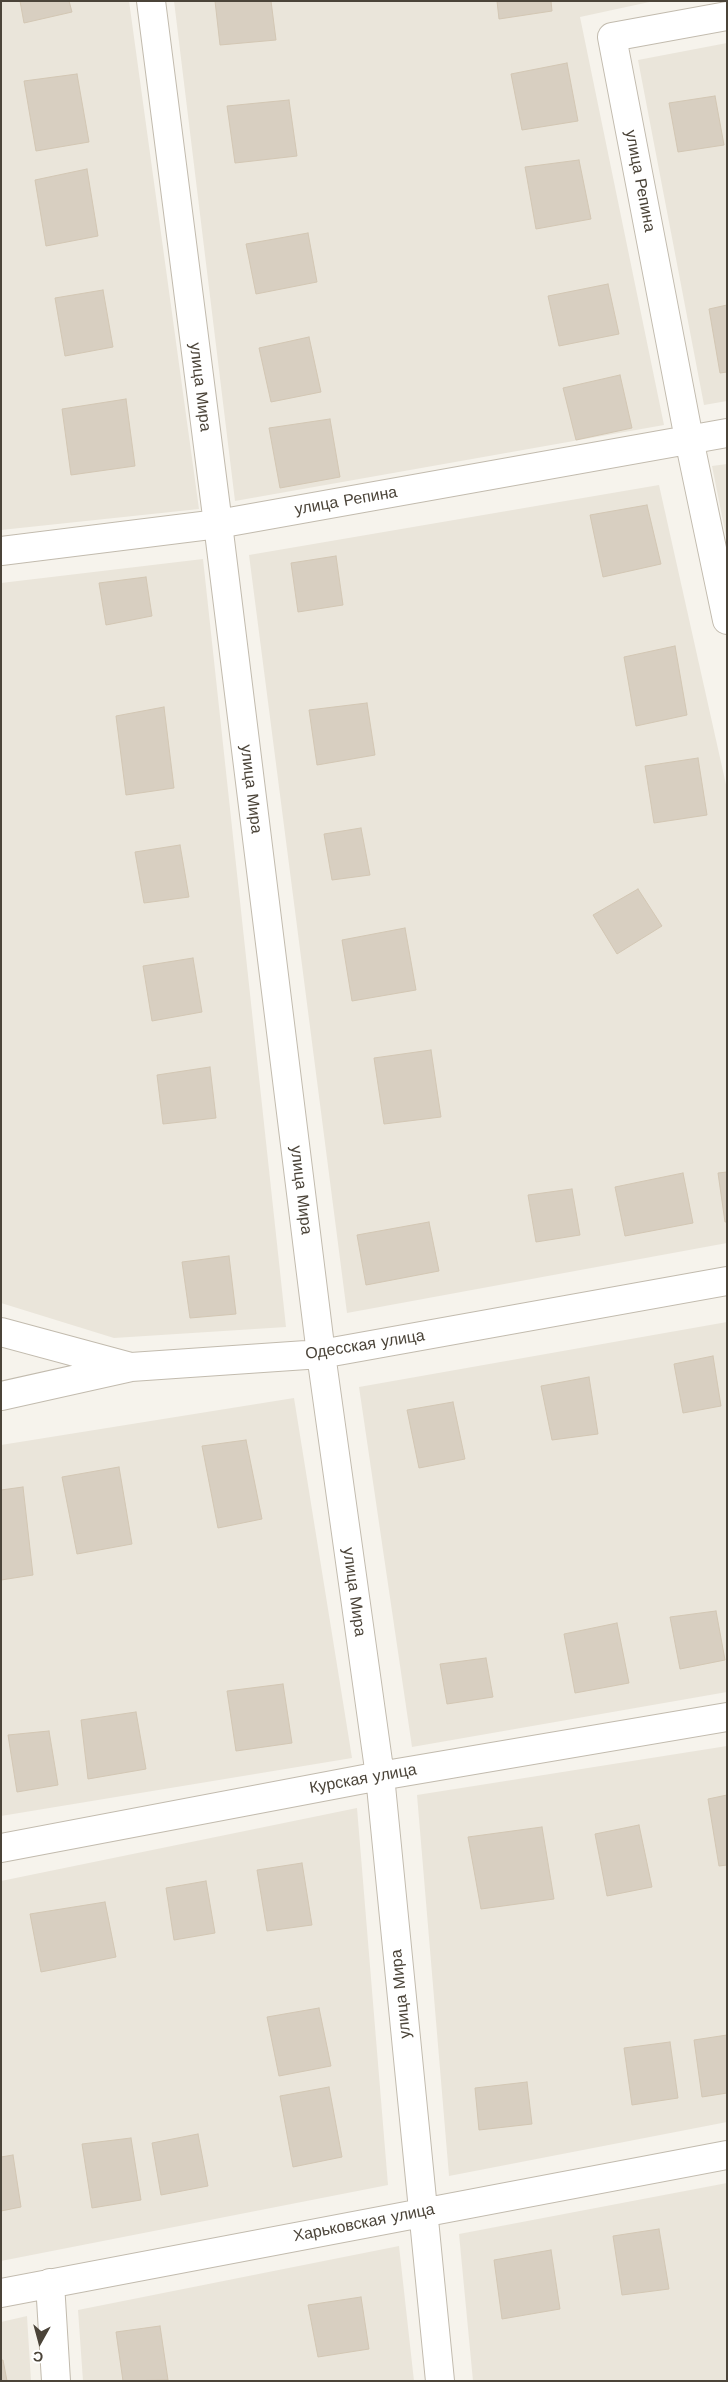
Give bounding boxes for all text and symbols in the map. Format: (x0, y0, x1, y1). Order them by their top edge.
street label: улица Репина (621, 128, 659, 234)
street label: улица Мира (185, 341, 215, 433)
street label: улица Репина (293, 483, 399, 519)
street label: улица Мира (236, 743, 266, 835)
street label: улица Мира (286, 1144, 316, 1236)
street label: Одесская улица (304, 1326, 426, 1364)
street label: улица Мира (338, 1546, 370, 1638)
street label: Курская улица (308, 1760, 418, 1798)
street label: улица Мира (387, 1948, 415, 2040)
street label: Харьковская улица (292, 2200, 436, 2246)
north arrow (15, 2317, 65, 2367)
text: С (32, 2348, 44, 2365)

